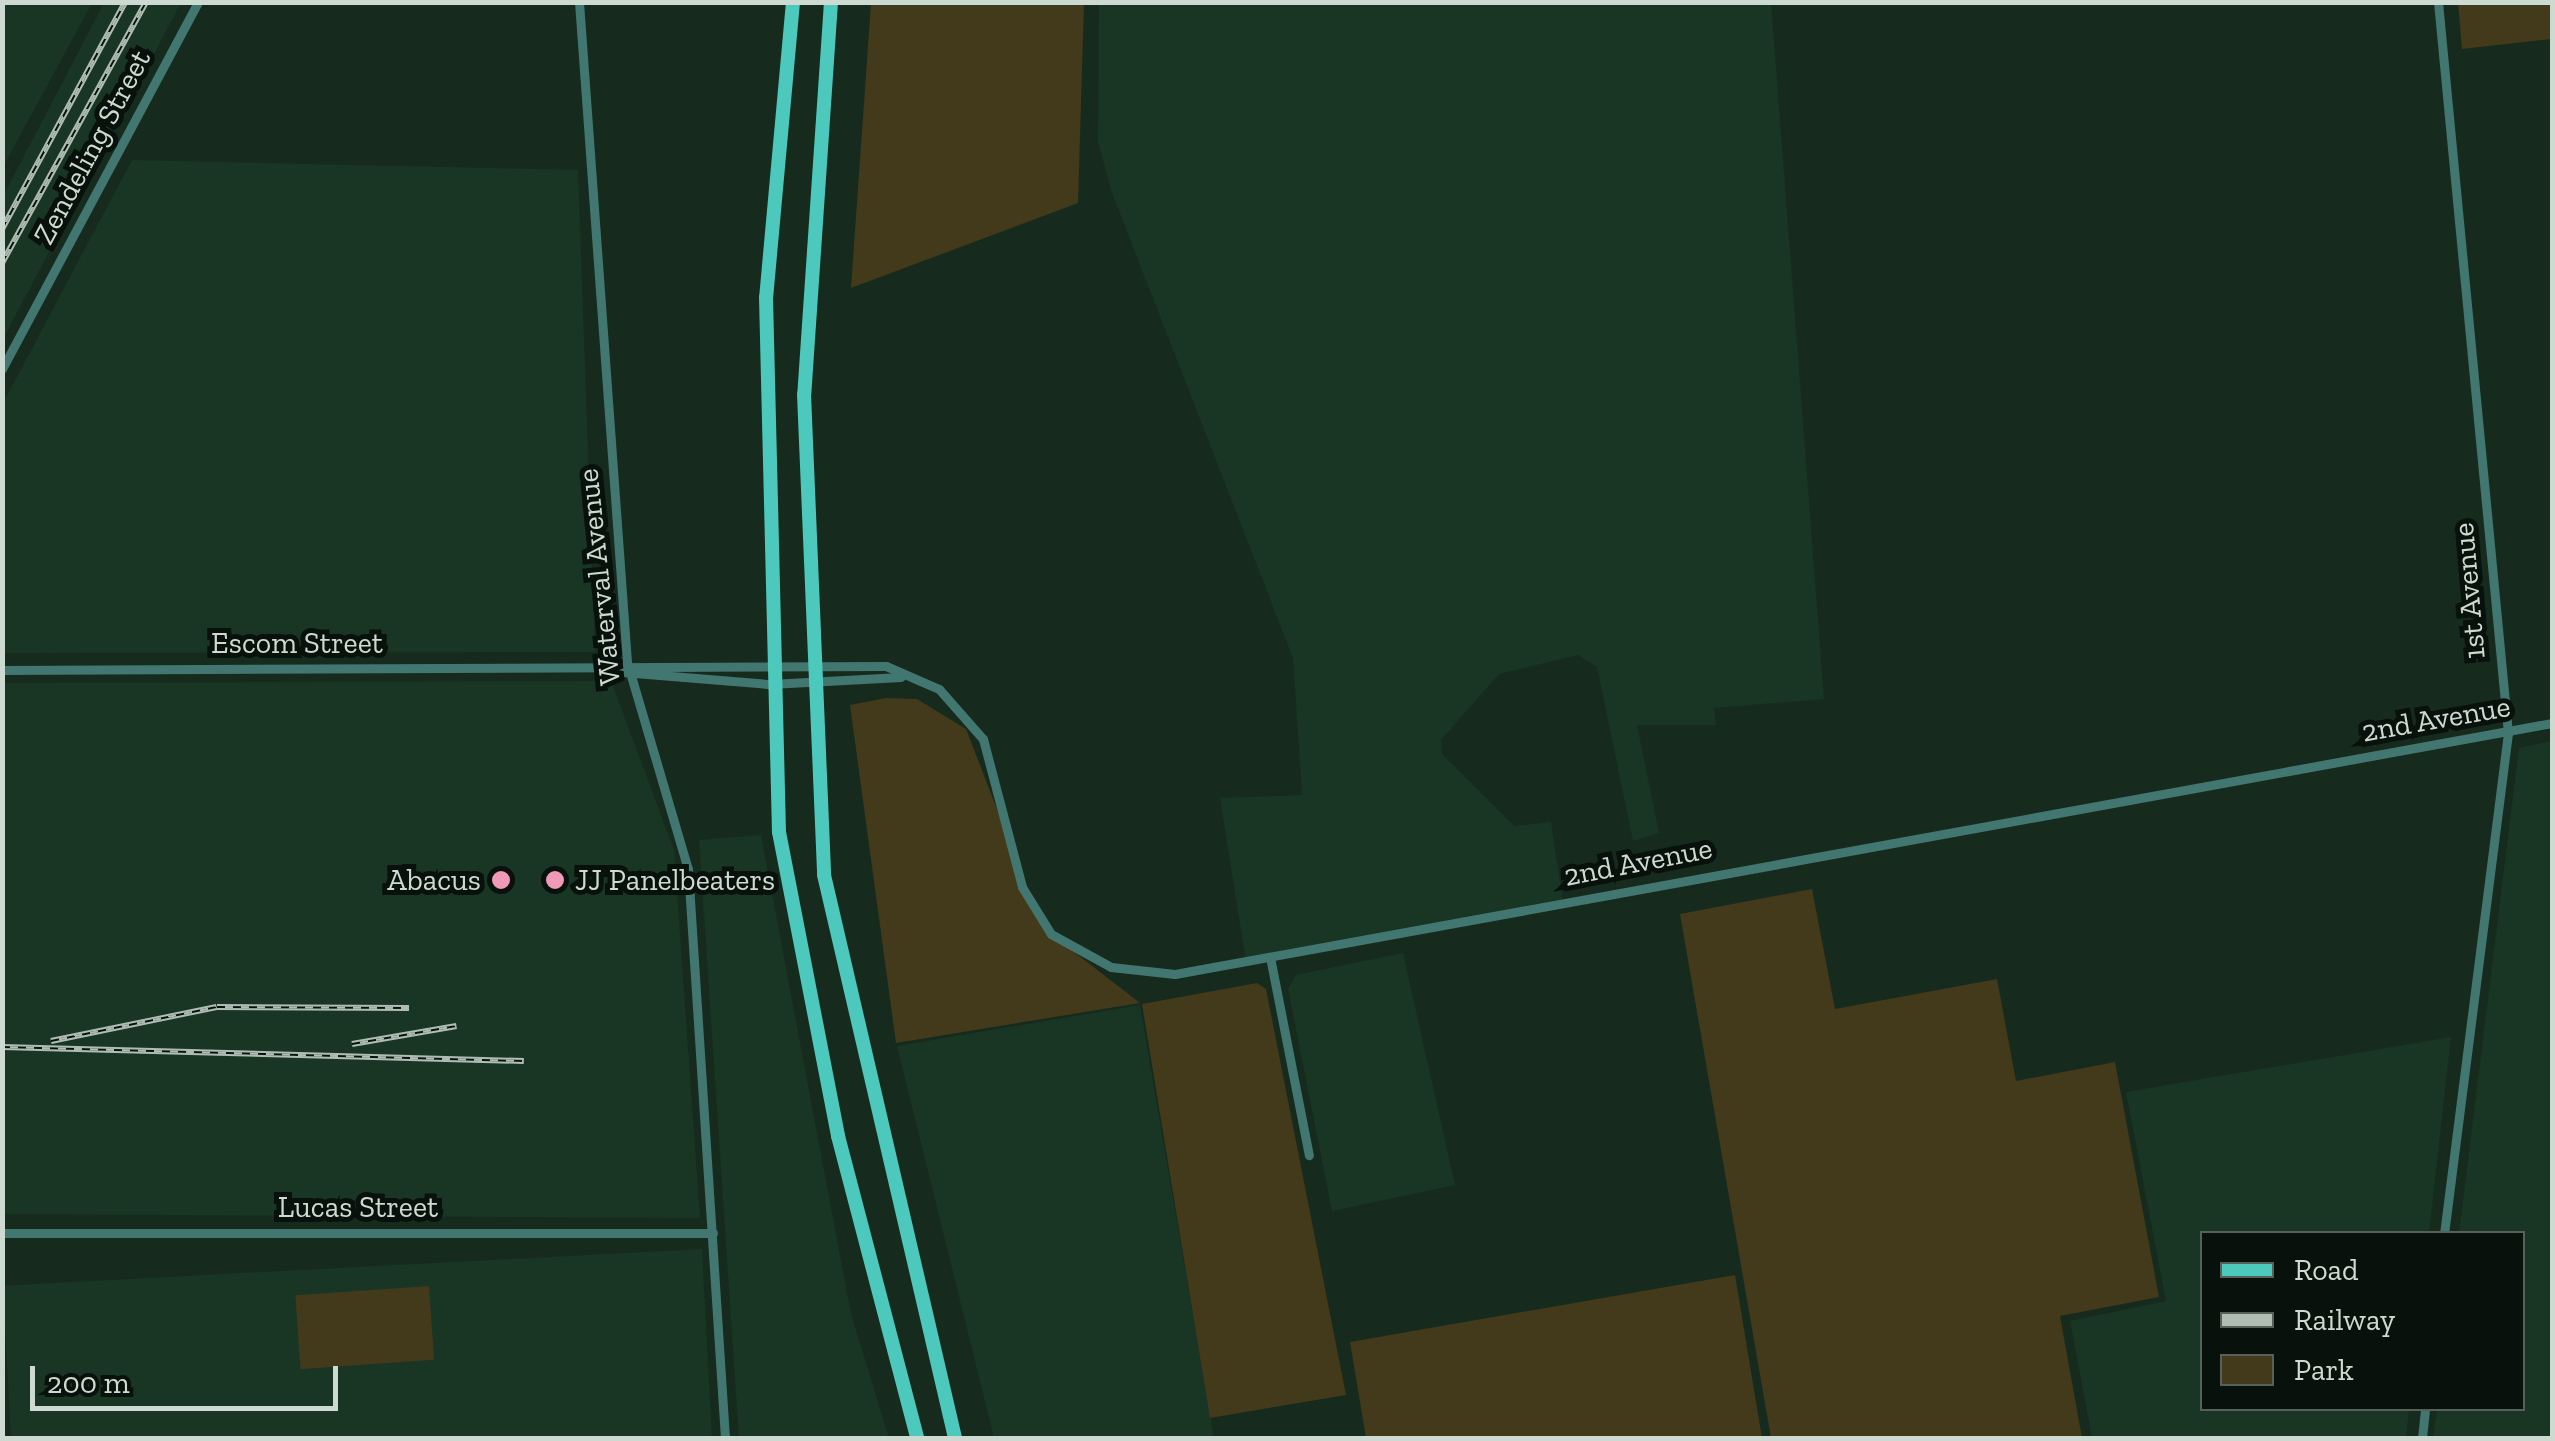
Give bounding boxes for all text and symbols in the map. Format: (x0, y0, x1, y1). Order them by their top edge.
street label: Zendeling Street (26, 44, 158, 250)
street label: Waterval Avenue (570, 466, 628, 688)
street label: 1st Avenue (2445, 521, 2493, 661)
street label: Escom Street (211, 625, 383, 661)
street label: 2nd Avenue (2359, 688, 2513, 750)
street label: 2nd Avenue (1560, 830, 1716, 894)
place label: Abacus (387, 862, 481, 898)
place label: JJ Panelbeaters (575, 862, 775, 898)
marker: Abacus (490, 869, 512, 891)
marker: JJ Panelbeaters (544, 869, 566, 891)
street label: Lucas Street (278, 1189, 438, 1225)
legend (2200, 1231, 2525, 1411)
text: Road (2294, 1252, 2359, 1288)
text: Railway (2294, 1302, 2395, 1338)
scale bar (35, 1346, 342, 1408)
text: Park (2294, 1352, 2354, 1388)
text: 200 m (47, 1365, 130, 1401)

